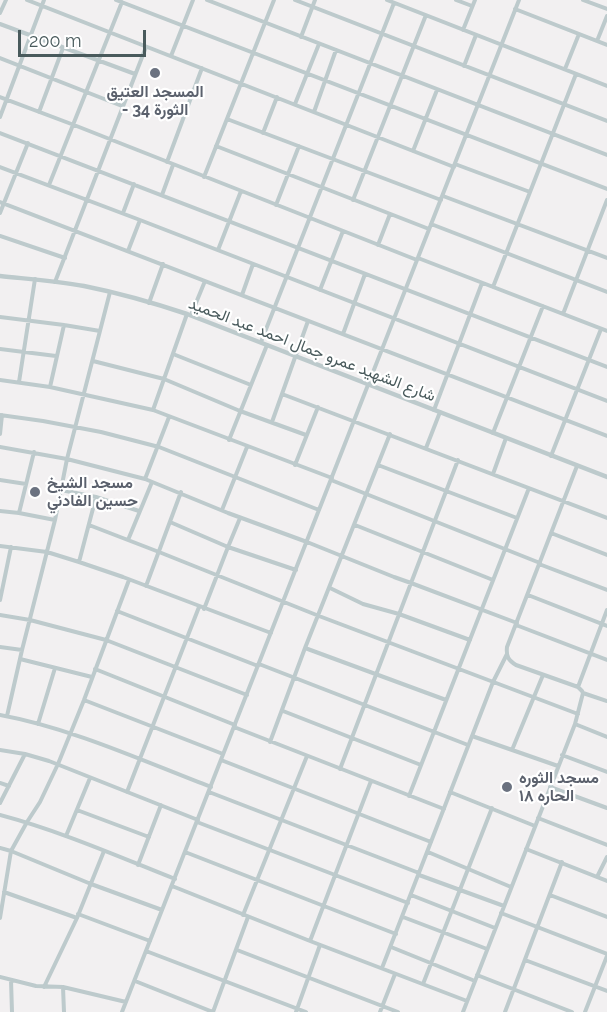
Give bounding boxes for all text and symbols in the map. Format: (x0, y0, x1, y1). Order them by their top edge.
scale bar (21, 18, 148, 56)
text: 200 m (29, 30, 82, 51)
marker: المسجد العتيق - الثورة 34 (148, 66, 162, 80)
place label: المسجد العتيق - الثورة 34 (106, 82, 204, 120)
street label: شارع الشهيد عمرو جمال احمد عبد الحميد (186, 294, 438, 406)
place label: مسجد الشيخ حسين الفادني (47, 473, 138, 511)
marker: مسجد الشيخ حسين الفادني (28, 485, 42, 499)
place label: مسجد الثوره الحاره ١٨ (519, 768, 599, 806)
marker: مسجد الثوره الحاره ١٨ (500, 780, 514, 794)

